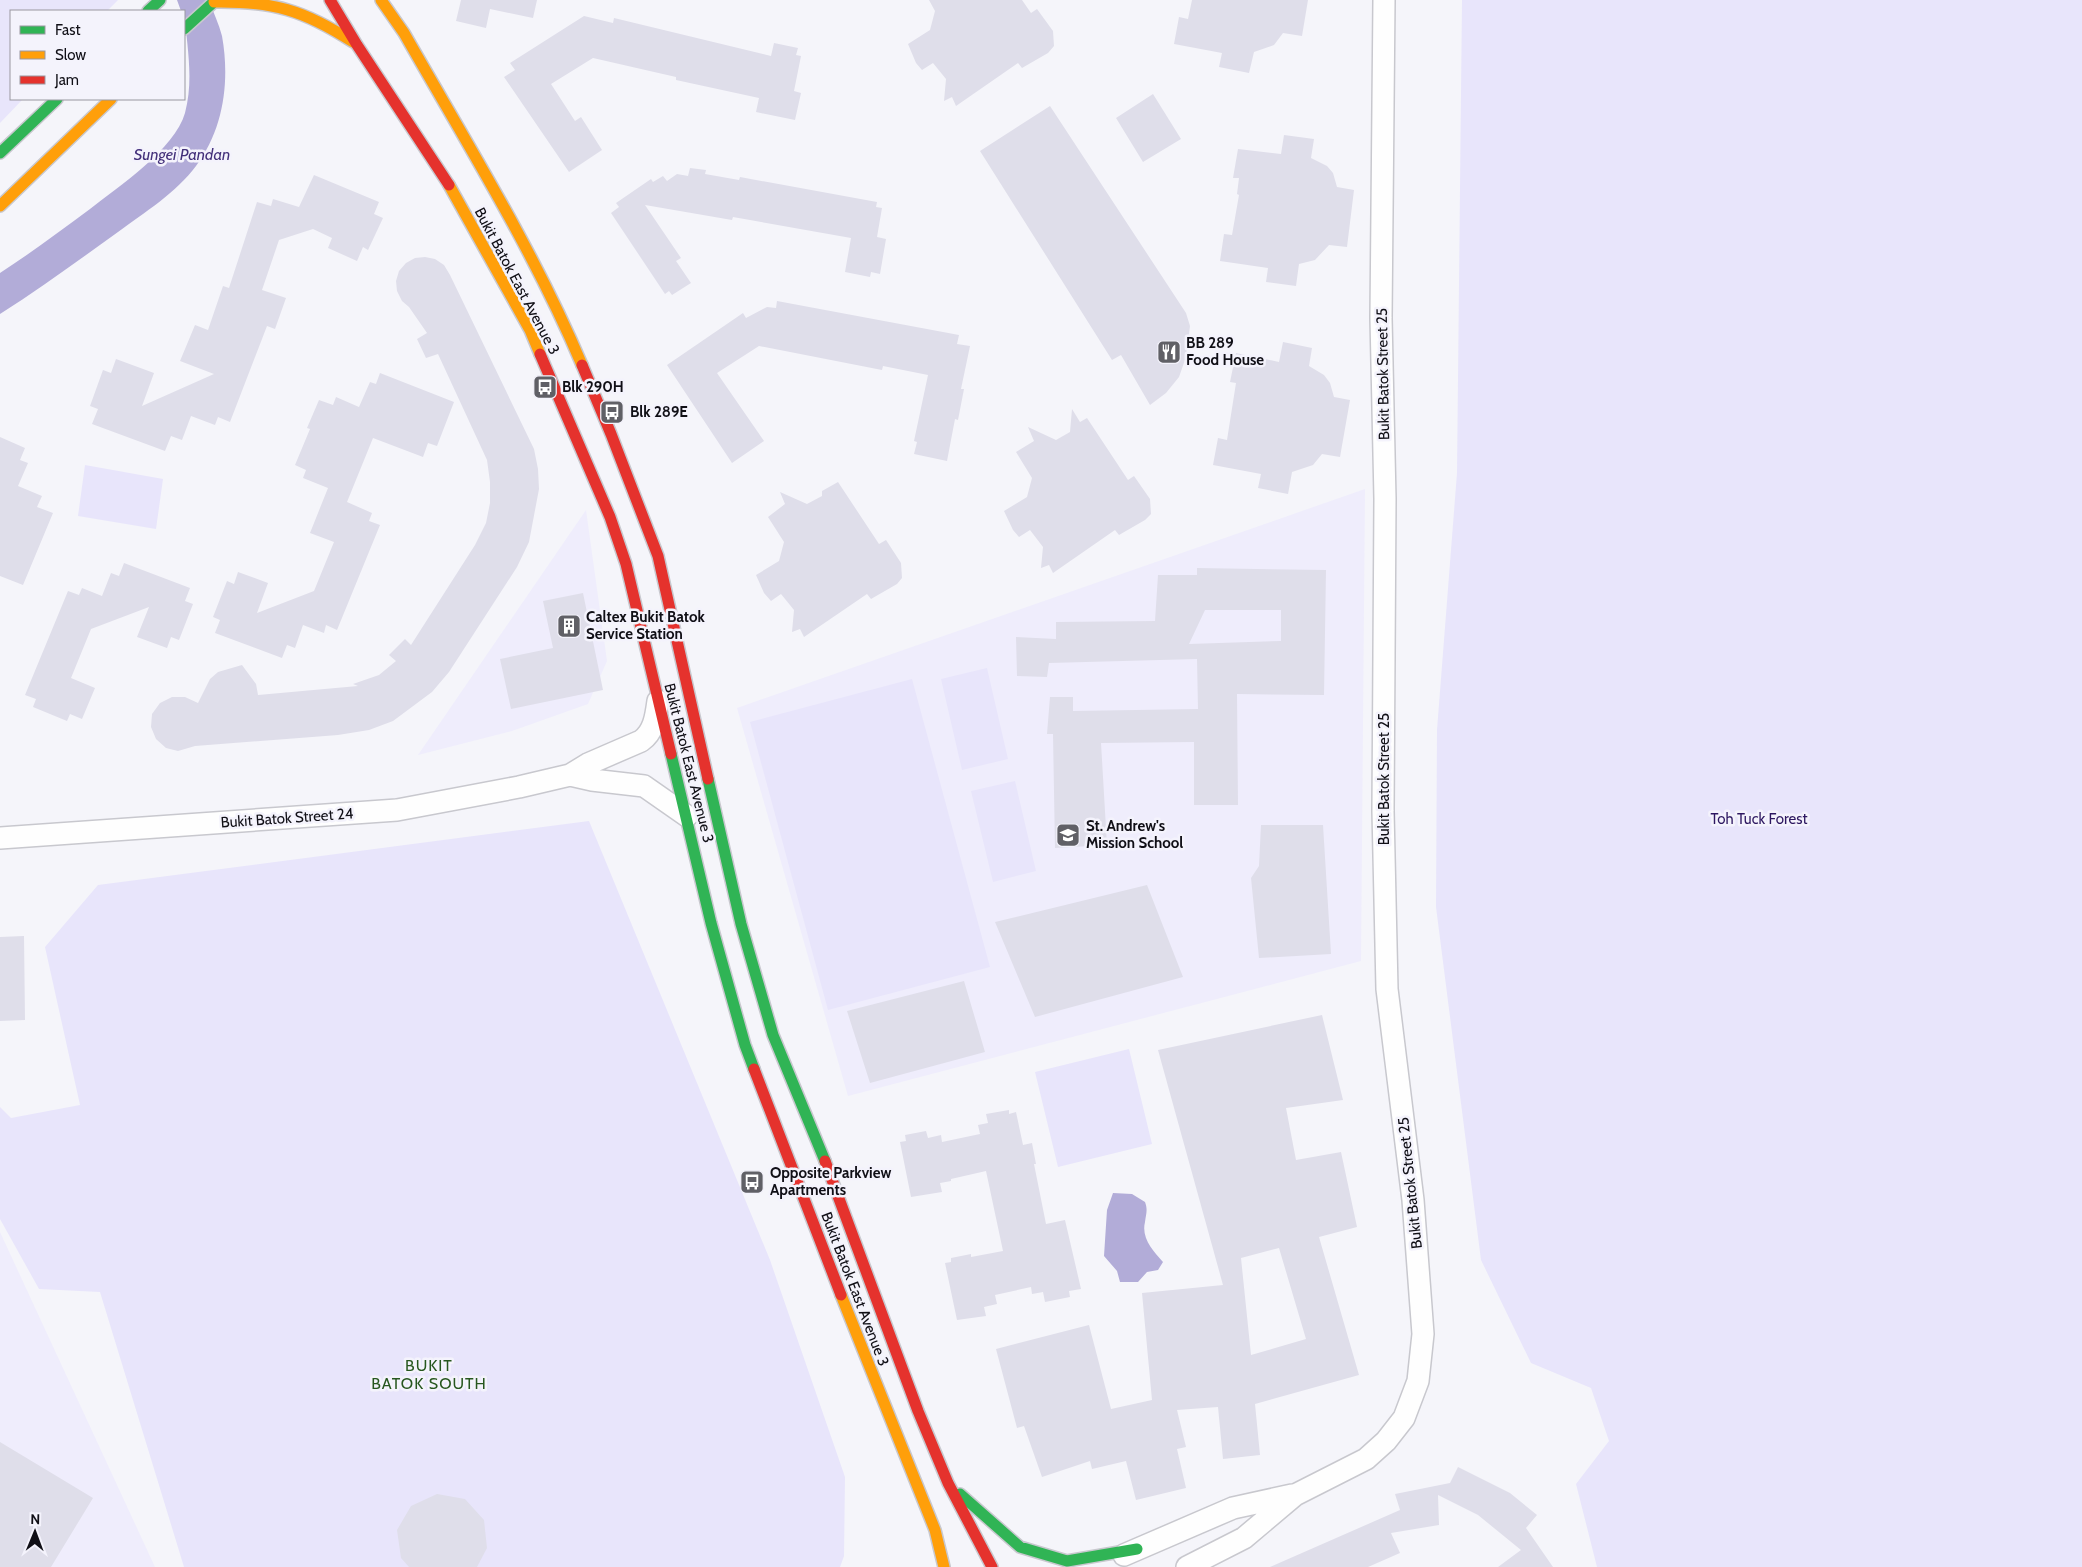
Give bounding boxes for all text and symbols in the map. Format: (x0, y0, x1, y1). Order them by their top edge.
legend (10, 10, 185, 100)
text: Fast (55, 21, 80, 39)
text: Slow (55, 46, 86, 64)
text: Jam (54, 71, 79, 89)
water label: Sungei Pandan (134, 145, 230, 164)
street label: Bukit Batok East Avenue 3 (471, 205, 563, 357)
street label: Bukit Batok Street 25 (1373, 308, 1393, 440)
place label: BB 289 Food House (1186, 334, 1264, 369)
restaurant icon: BB 289 Food House (1156, 339, 1182, 365)
bus stop icon: Blk 290H (532, 374, 558, 400)
place label: Blk 290H (562, 378, 624, 396)
bus stop icon: Blk 289E (599, 399, 625, 425)
place label: Blk 289E (630, 403, 688, 421)
place label: Caltex Bukit Batok Service Station (586, 608, 705, 643)
building icon: Caltex Bukit Batok Service Station (556, 613, 582, 639)
street label: Bukit Batok East Avenue 3 (660, 681, 718, 845)
street label: Bukit Batok Street 25 (1375, 713, 1393, 845)
street label: Bukit Batok Street 24 (220, 804, 354, 832)
park label: Toh Tuck Forest (1711, 810, 1807, 828)
place label: St. Andrew's Mission School (1086, 817, 1183, 852)
school or university icon: St. Andrew's Mission School (1055, 822, 1081, 848)
street label: Bukit Batok Street 25 (1394, 1116, 1426, 1250)
place label: Opposite Parkview Apartments (770, 1164, 891, 1199)
bus stop icon: Opposite Parkview Apartments (739, 1169, 765, 1195)
street label: Bukit Batok East Avenue 3 (817, 1209, 893, 1369)
district label: BUKIT BATOK SOUTH (371, 1356, 487, 1393)
north arrow (10, 1507, 60, 1557)
text: N (30, 1510, 40, 1528)

